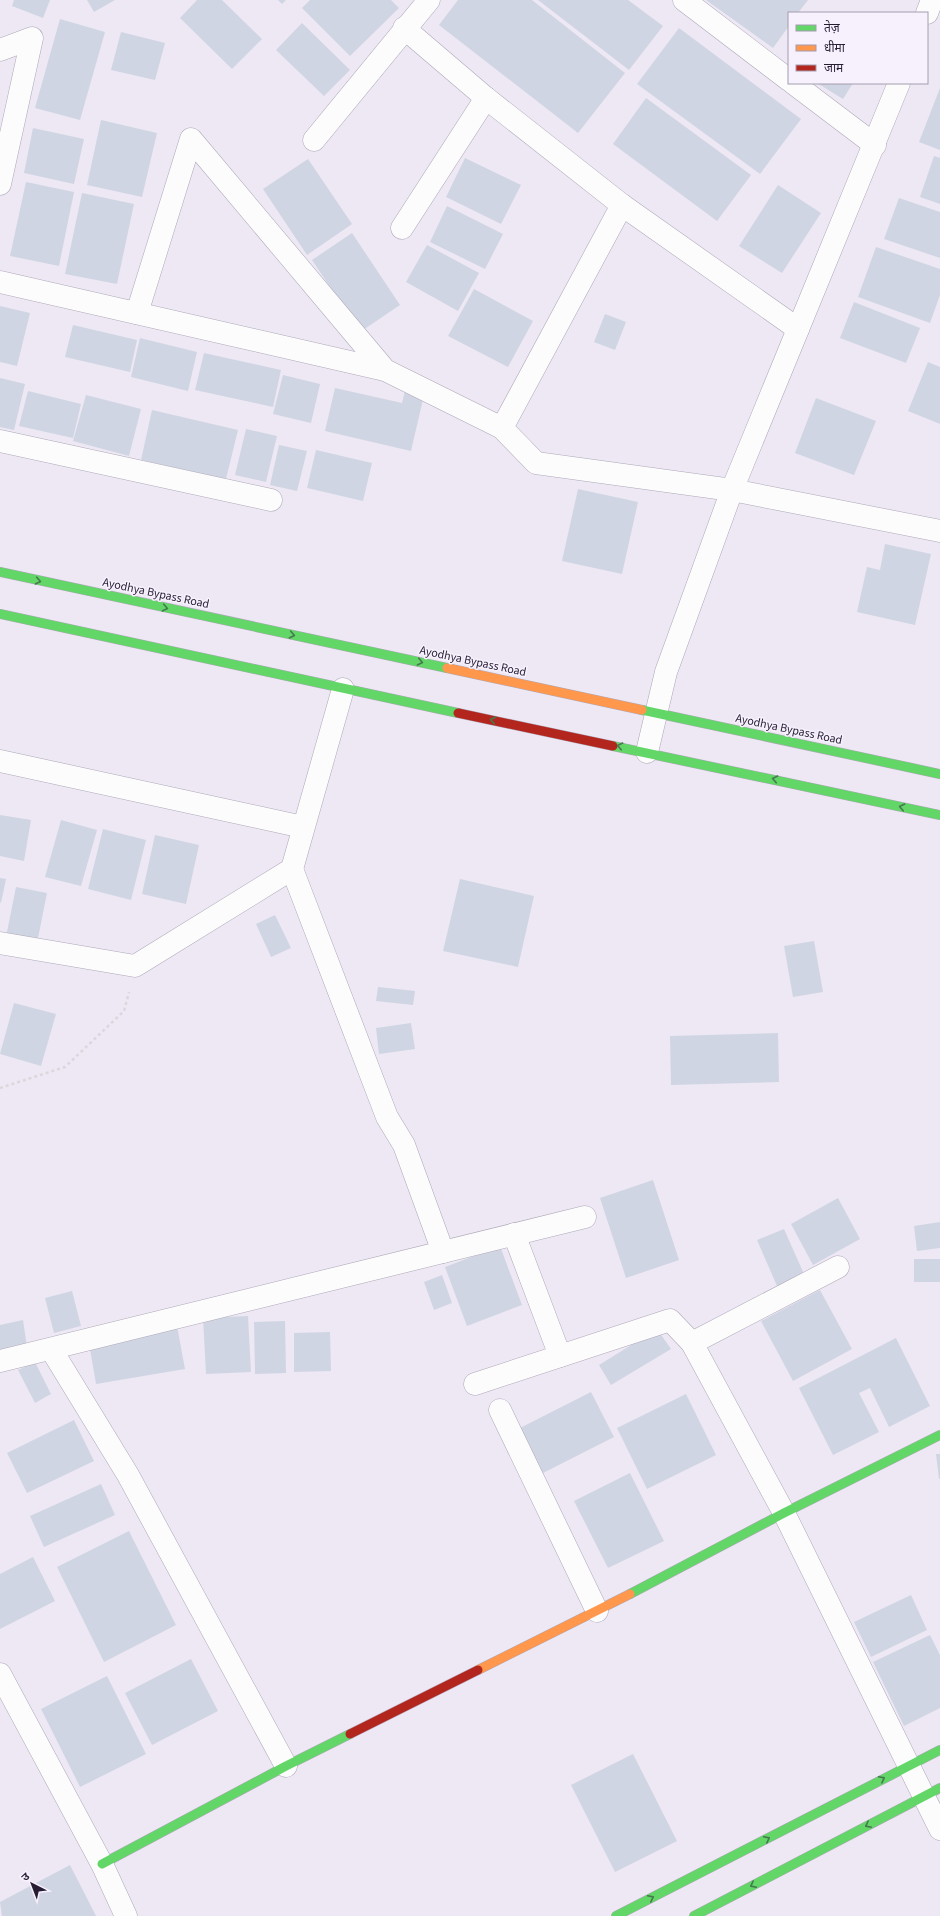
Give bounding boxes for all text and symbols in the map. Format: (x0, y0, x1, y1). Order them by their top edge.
legend (788, 12, 928, 84)
text: तेज़ (824, 20, 841, 37)
text: धीमा (824, 40, 846, 57)
text: जाम (824, 60, 844, 77)
street label: Ayodhya Bypass Road (101, 574, 211, 613)
one-way arrow (35, 576, 41, 584)
one-way arrow (162, 603, 168, 611)
one-way arrow (289, 630, 296, 638)
street label: Ayodhya Bypass Road (418, 642, 528, 681)
one-way arrow (416, 658, 423, 666)
street label: Ayodhya Bypass Road (734, 710, 844, 749)
one-way arrow (490, 716, 496, 725)
one-way arrow (617, 743, 623, 751)
one-way arrow (772, 776, 778, 784)
one-way arrow (899, 803, 905, 811)
one-way arrow (878, 1777, 886, 1784)
one-way arrow (865, 1821, 872, 1828)
one-way arrow (763, 1836, 770, 1844)
north arrow (12, 1864, 52, 1904)
text: उ (18, 1869, 33, 1885)
one-way arrow (750, 1881, 757, 1888)
one-way arrow (647, 1895, 654, 1903)

